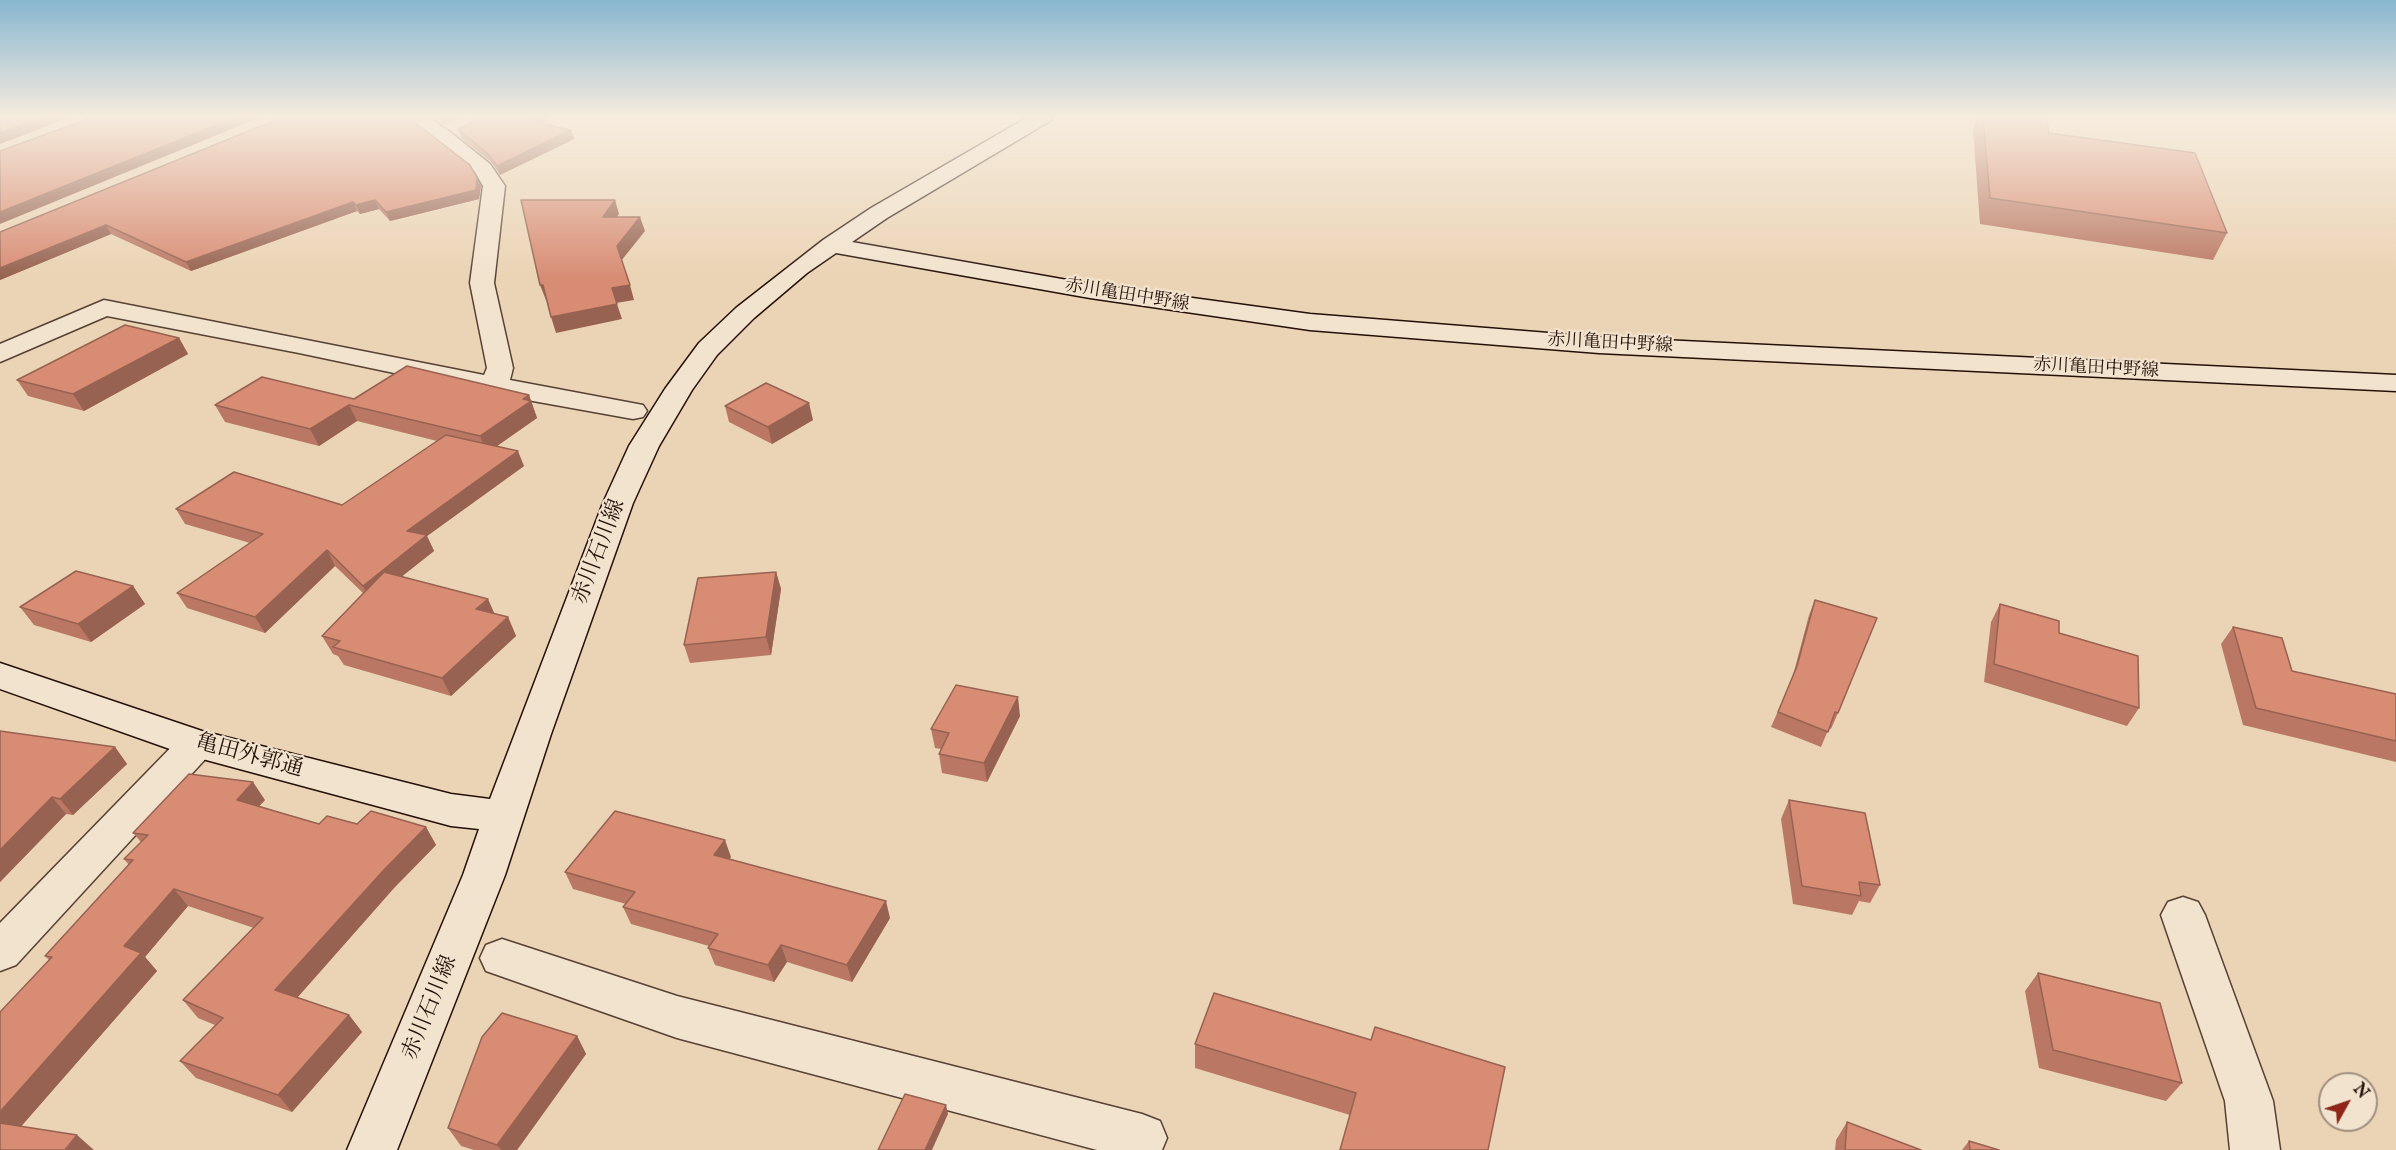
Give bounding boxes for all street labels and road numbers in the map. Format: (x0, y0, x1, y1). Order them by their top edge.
street label: 赤川亀田中野線 (1063, 275, 1191, 317)
street label: 赤川亀田中野線 (1547, 330, 1673, 358)
street label: 赤川亀田中野線 (2033, 355, 2159, 383)
street label: 赤川石川線 (568, 496, 632, 608)
street label: 亀田外郭通 (192, 730, 306, 784)
street label: 赤川石川線 (398, 952, 464, 1064)

